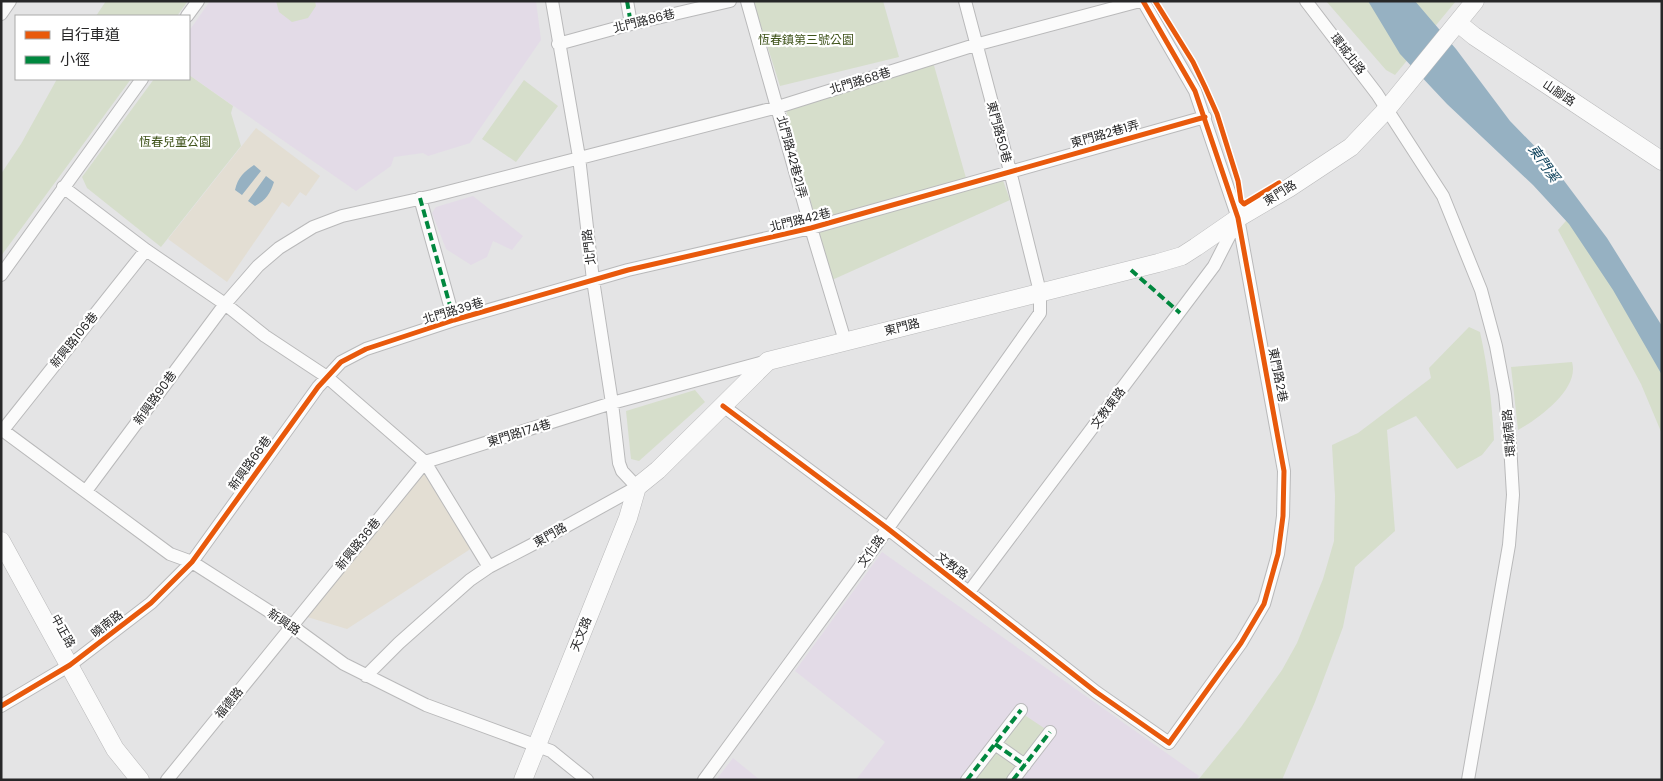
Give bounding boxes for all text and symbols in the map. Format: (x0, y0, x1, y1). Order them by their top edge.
street label: 北門路86巷 (611, 5, 677, 36)
legend (15, 15, 190, 80)
text: 自行車道 (60, 24, 120, 45)
street label: 環城北路 (1327, 30, 1370, 78)
park label: 恆春鎮第三號公園 (758, 31, 854, 48)
text: 小徑 (60, 49, 90, 70)
street label: 北門路68巷 (827, 63, 893, 98)
street label: 山腳路 (1540, 75, 1579, 110)
street label: 東門路50巷 (983, 99, 1016, 165)
street label: 北門路42巷21弄 (773, 114, 812, 200)
street label: 東門路2巷1弄 (1069, 116, 1141, 151)
park label: 恆春兒童公園 (139, 133, 211, 150)
water label: 東門溪 (1524, 140, 1565, 188)
street label: 東門路 (1260, 176, 1300, 209)
street label: 北門路42巷 (768, 204, 832, 235)
street label: 北門路 (578, 228, 599, 266)
street label: 北門路39巷 (420, 293, 485, 328)
street label: 新興路106巷 (46, 308, 101, 371)
street label: 東門路 (882, 314, 921, 339)
street label: 東門路2巷 (1265, 346, 1292, 403)
street label: 新興路90巷 (129, 367, 180, 428)
street label: 文教東路 (1086, 383, 1129, 432)
street label: 環城南路 (1498, 408, 1519, 458)
street label: 東門路174巷 (485, 415, 553, 450)
street label: 新興路66巷 (224, 432, 275, 493)
street label: 新興路36巷 (331, 514, 384, 573)
street label: 東門路 (530, 518, 570, 551)
street label: 文化路 (853, 531, 888, 570)
street label: 文教路 (933, 548, 972, 583)
street label: 新興路 (265, 604, 304, 639)
street label: 曉南路 (87, 606, 126, 641)
street label: 中正路 (47, 611, 80, 651)
street label: 天文路 (566, 614, 595, 654)
street label: 福德路 (211, 683, 247, 722)

